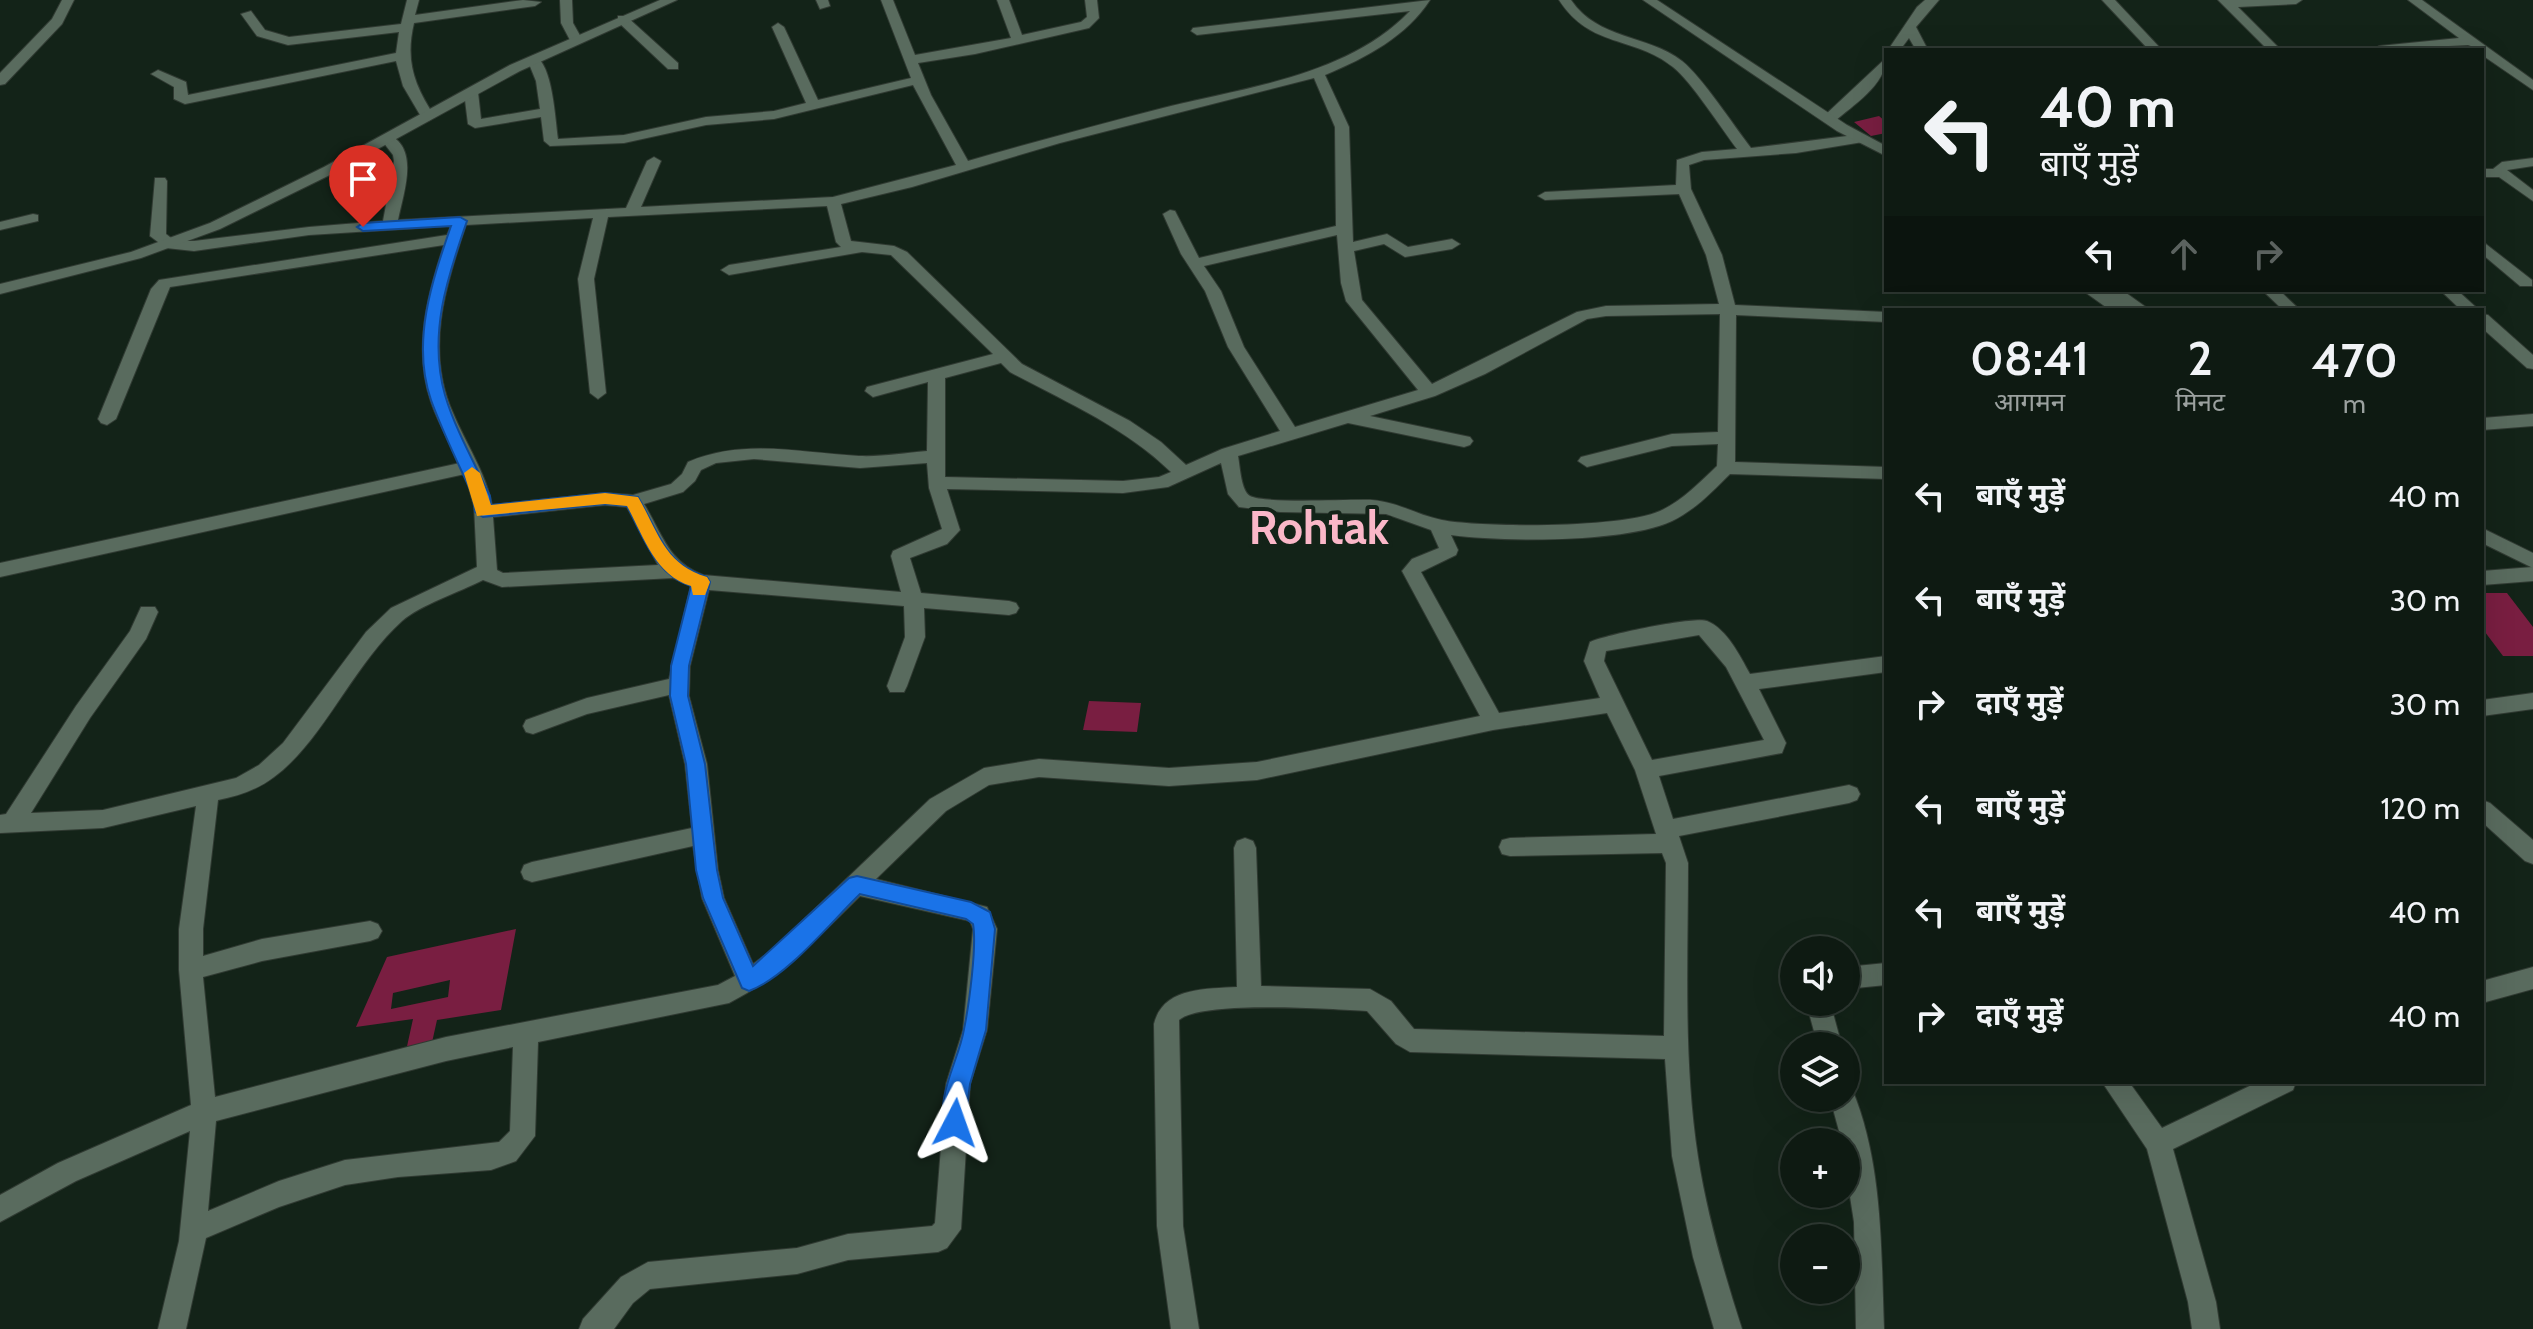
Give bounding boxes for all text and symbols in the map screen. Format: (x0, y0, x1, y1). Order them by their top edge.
text: 40 m (2040, 73, 2176, 141)
icon: left (1908, 80, 2012, 184)
text: बाएँ मुड़ें (2040, 141, 2139, 185)
pin (329, 145, 397, 227)
icon: arrive (341, 157, 385, 201)
icon: left (2078, 232, 2122, 276)
icon: ahead (2162, 232, 2206, 276)
icon: right (2246, 232, 2290, 276)
text: 08:41 (1970, 329, 2089, 387)
text: 2 (2187, 329, 2213, 387)
text: 470 (2311, 331, 2398, 389)
text: आगमन (1994, 386, 2065, 418)
text: मिनट (2175, 386, 2225, 418)
text: m (2343, 388, 2366, 420)
icon: left (1908, 474, 1952, 518)
text: बाएँ मुड़ें (1976, 476, 2065, 513)
text: 40 m (2389, 478, 2460, 515)
district label: Rohtak (1249, 500, 1390, 556)
icon: left (1908, 578, 1952, 622)
text: बाएँ मुड़ें (1976, 580, 2065, 617)
text: 30 m (2390, 582, 2460, 619)
icon: right (1908, 682, 1952, 726)
text: दाएँ मुड़ें (1976, 684, 2063, 721)
text: 30 m (2390, 686, 2460, 723)
icon: left (1908, 786, 1952, 830)
text: बाएँ मुड़ें (1976, 788, 2065, 825)
text: 120 m (2380, 790, 2460, 827)
icon: left (1908, 890, 1952, 934)
text: बाएँ मुड़ें (1976, 892, 2065, 929)
text: 40 m (2389, 894, 2460, 931)
map controls (1780, 936, 1860, 1304)
button: sound (1780, 936, 1860, 1016)
icon: right (1908, 994, 1952, 1038)
text: दाएँ मुड़ें (1976, 996, 2063, 1033)
text: 40 m (2389, 998, 2460, 1035)
button: layers (1780, 1032, 1860, 1112)
position arrow (913, 1081, 997, 1165)
button: + (1780, 1128, 1860, 1208)
button: − (1780, 1224, 1860, 1304)

